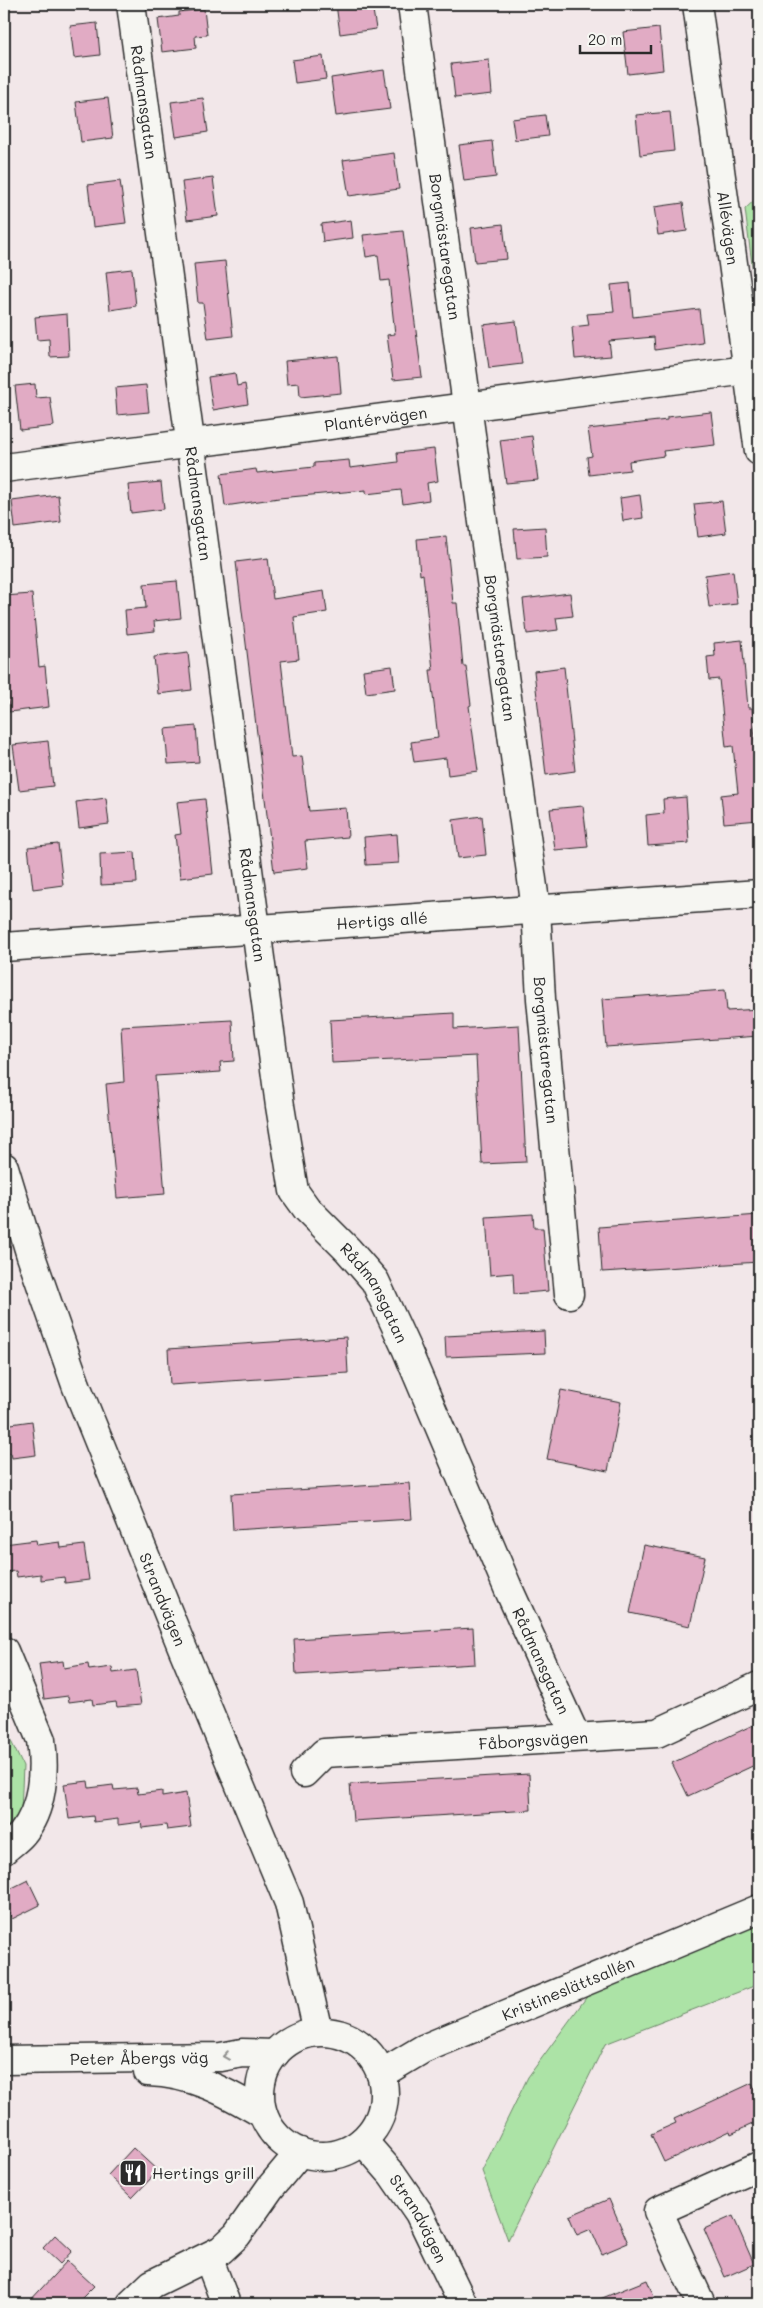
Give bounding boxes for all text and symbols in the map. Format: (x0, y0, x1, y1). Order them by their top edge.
scale bar (580, 22, 652, 54)
text: 20 m (588, 29, 622, 49)
street label: Rådmansgatan (127, 44, 163, 160)
street label: Borgmästaregatan (425, 172, 466, 321)
street label: Allévägen (713, 189, 744, 266)
street label: Plantérvägen (323, 401, 428, 436)
street label: Rådmansgatan (181, 445, 217, 562)
street label: Borgmästaregatan (480, 573, 521, 722)
street label: Rådmansgatan (235, 846, 271, 963)
street label: Hertigs allé (336, 906, 428, 934)
street label: Borgmästaregatan (530, 976, 564, 1124)
street label: Rådmansgatan (336, 1237, 413, 1346)
street label: Strandvägen (135, 1549, 192, 1649)
street label: Rådmansgatan (508, 1604, 575, 1717)
street label: Fåborgsvägen (478, 1726, 589, 1754)
street label: Kristineslättsallén (498, 1951, 637, 2025)
street label: Peter Åbergs väg (70, 2046, 208, 2069)
one-way arrow (222, 2050, 231, 2060)
restaurant icon: Hertings grill (118, 2158, 148, 2188)
place label: Hertings grill (152, 2162, 255, 2183)
street label: Strandvägen (385, 2170, 452, 2266)

